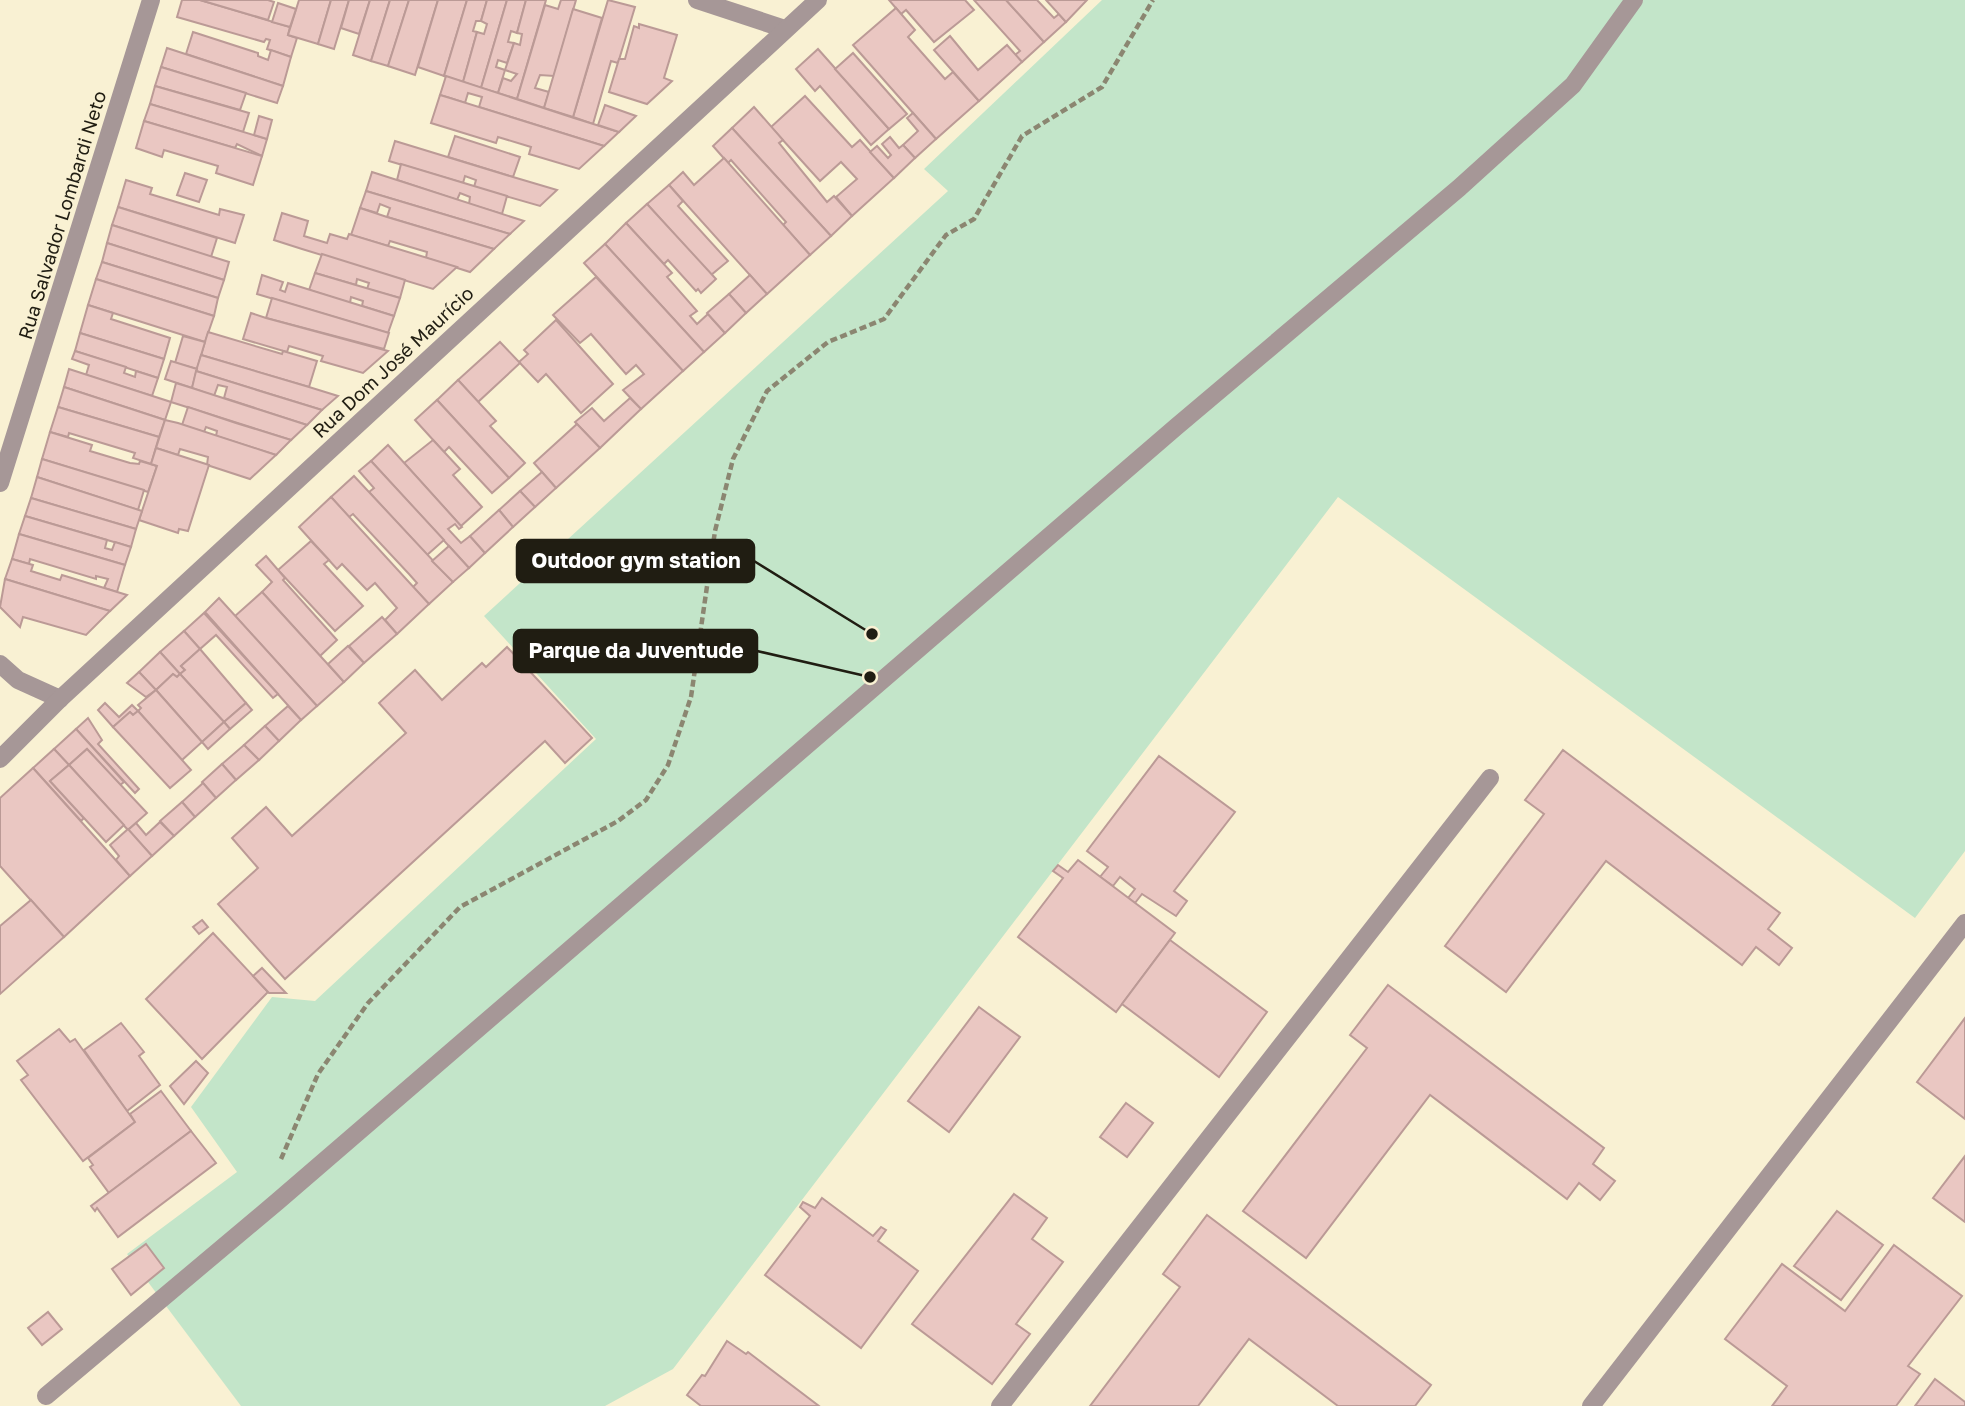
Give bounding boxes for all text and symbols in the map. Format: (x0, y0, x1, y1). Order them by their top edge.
street label: Rua Salvador Lombardi Neto (13, 88, 110, 342)
street label: Rua Dom José Maurício (307, 281, 478, 442)
callout: Outdoor gym station (517, 540, 754, 582)
text: Outdoor gym station (531, 547, 741, 573)
callout: Parque da Juventude (514, 630, 757, 672)
text: Parque da Juventude (528, 637, 744, 663)

